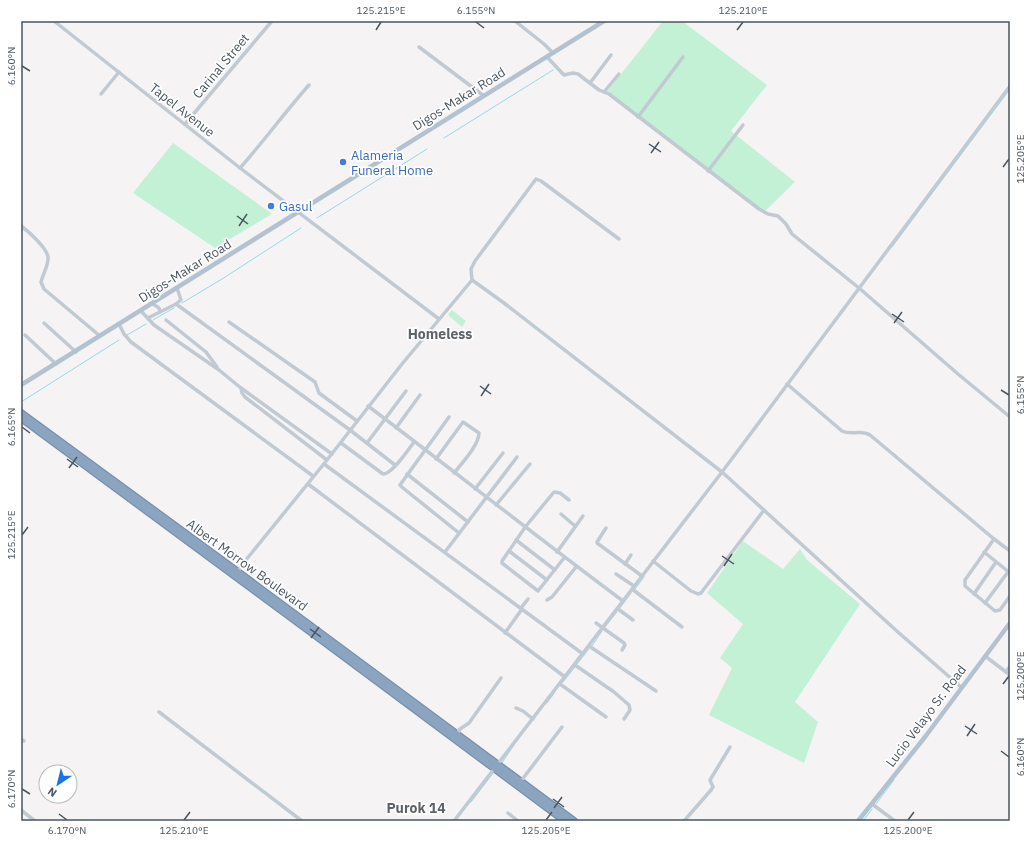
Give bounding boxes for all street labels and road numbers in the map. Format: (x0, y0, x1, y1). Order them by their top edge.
street label: Carinal Street (189, 30, 253, 102)
street label: Digos-Makar Road (409, 64, 509, 134)
street label: Tapel Avenue (146, 79, 218, 141)
street label: Digos-Makar Road (135, 236, 235, 306)
street label: Albert Morrow Boulevard (183, 515, 311, 615)
street label: Lucio Velayo Sr. Road (882, 662, 970, 770)

